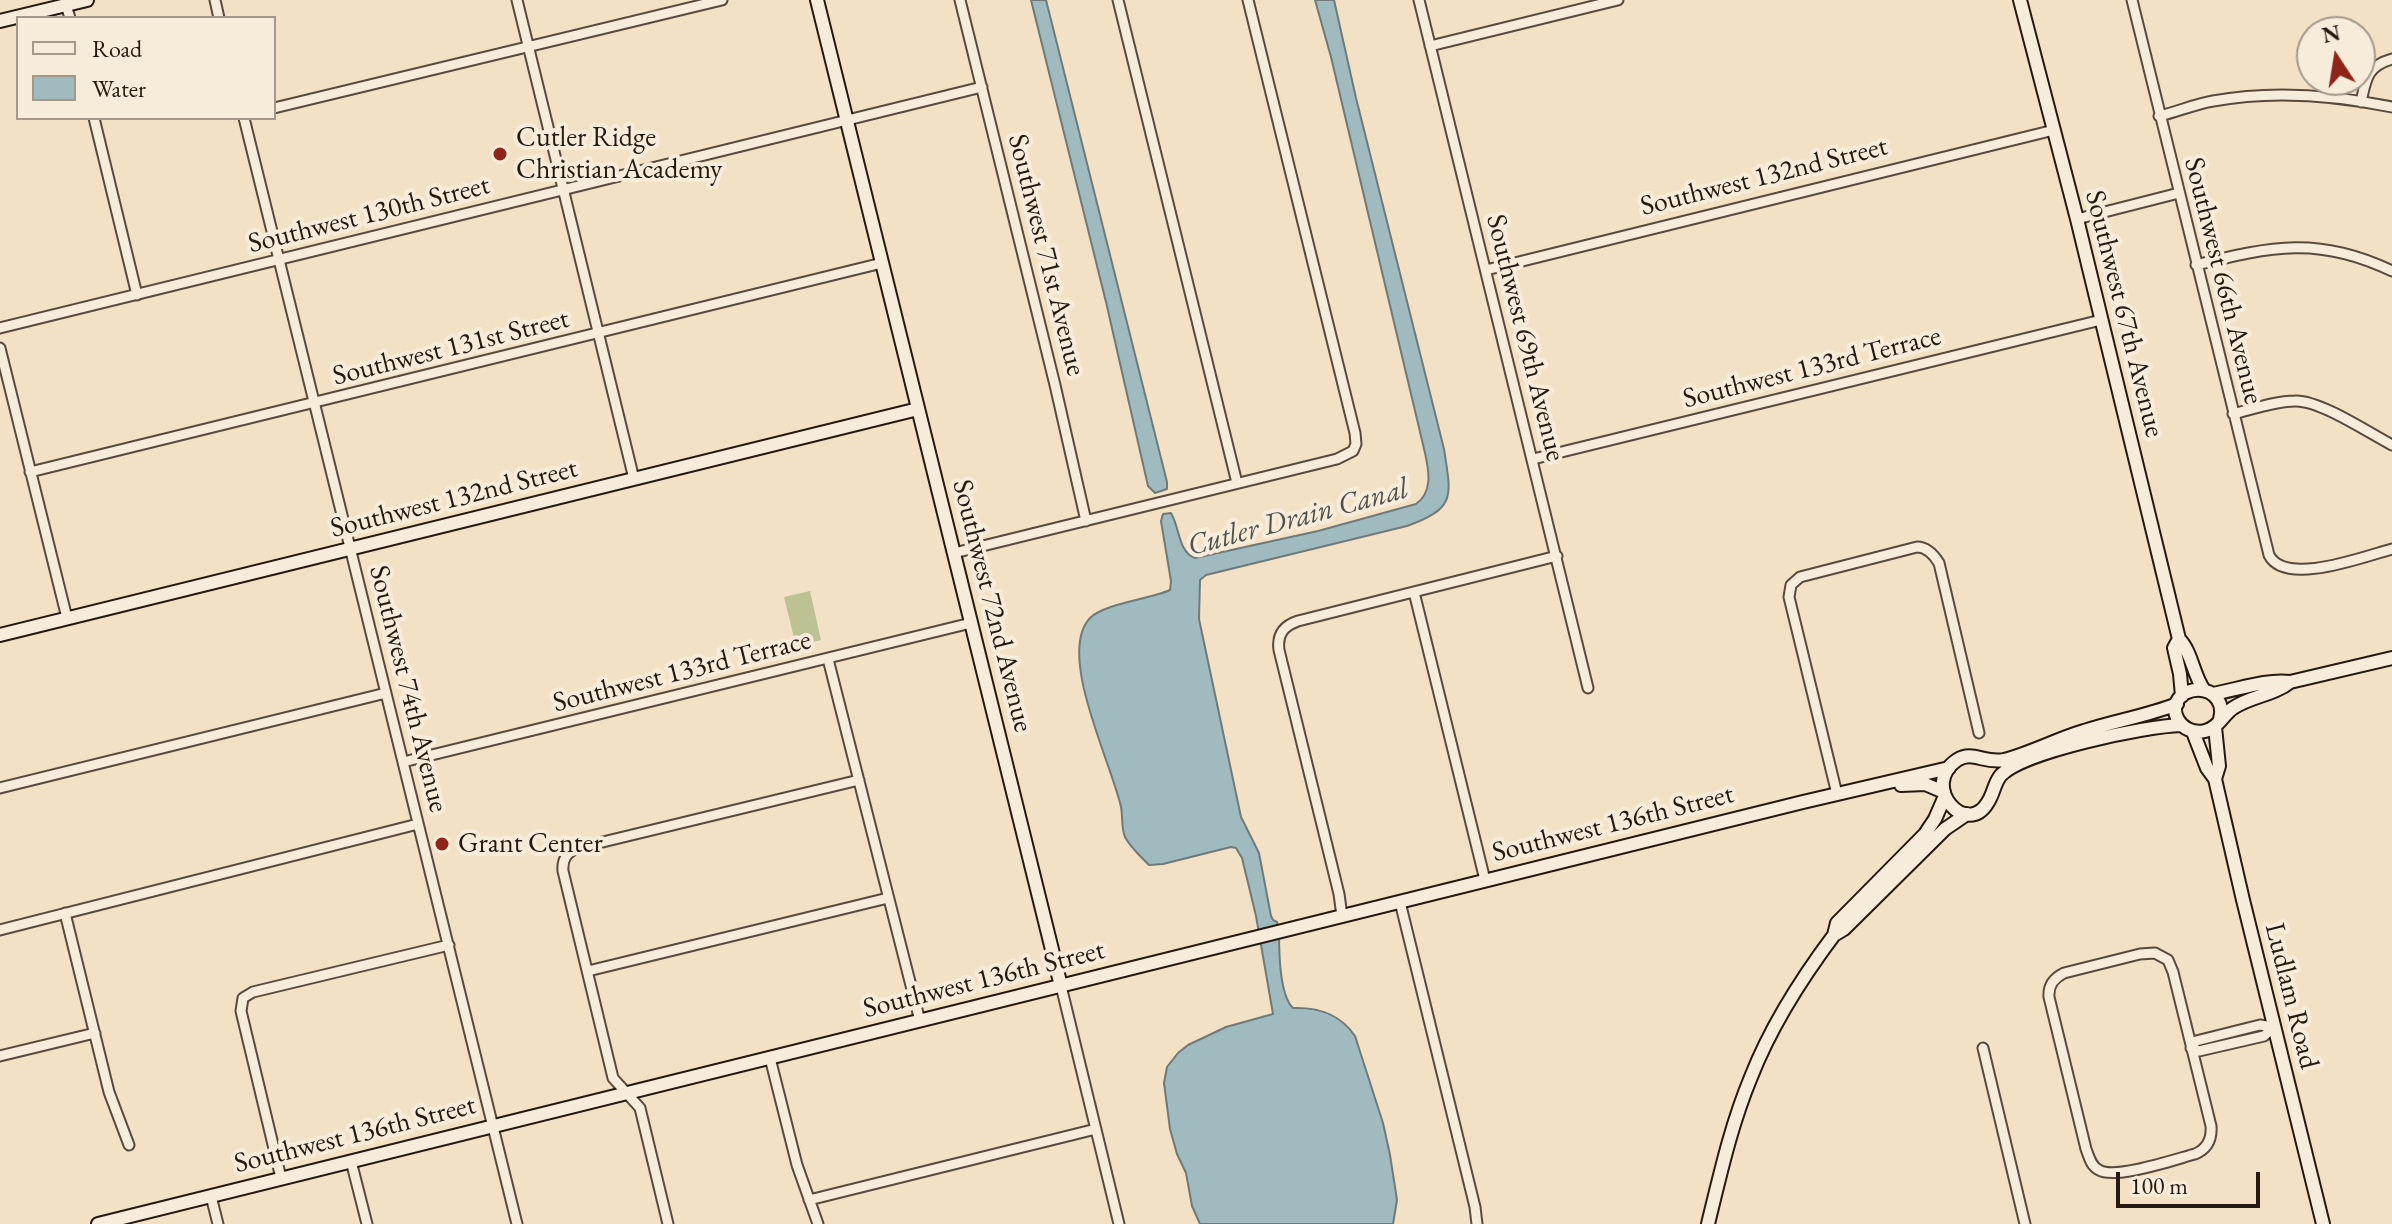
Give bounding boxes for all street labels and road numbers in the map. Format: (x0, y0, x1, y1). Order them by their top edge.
street label: Southwest 132nd Street (1637, 130, 1891, 224)
street label: Southwest 71st Avenue (1000, 131, 1092, 379)
street label: Southwest 66th Avenue (2176, 154, 2270, 408)
street label: Southwest 130th Street (245, 169, 493, 261)
street label: Southwest 67th Avenue (2077, 187, 2171, 441)
street label: Southwest 69th Avenue (1478, 211, 1572, 465)
street label: Southwest 131st Street (329, 302, 573, 394)
street label: Southwest 133rd Terrace (1679, 320, 1945, 416)
street label: Southwest 132nd Street (327, 452, 581, 546)
street label: Southwest 72nd Avenue (944, 476, 1040, 736)
street label: Southwest 74th Avenue (361, 562, 455, 816)
street label: Southwest 133rd Terrace (549, 624, 815, 720)
street label: Southwest 136th Street (1489, 778, 1737, 870)
street label: Ludlam Road (2257, 920, 2325, 1072)
street label: Southwest 136th Street (860, 934, 1108, 1026)
street label: Southwest 136th Street (231, 1089, 479, 1181)

